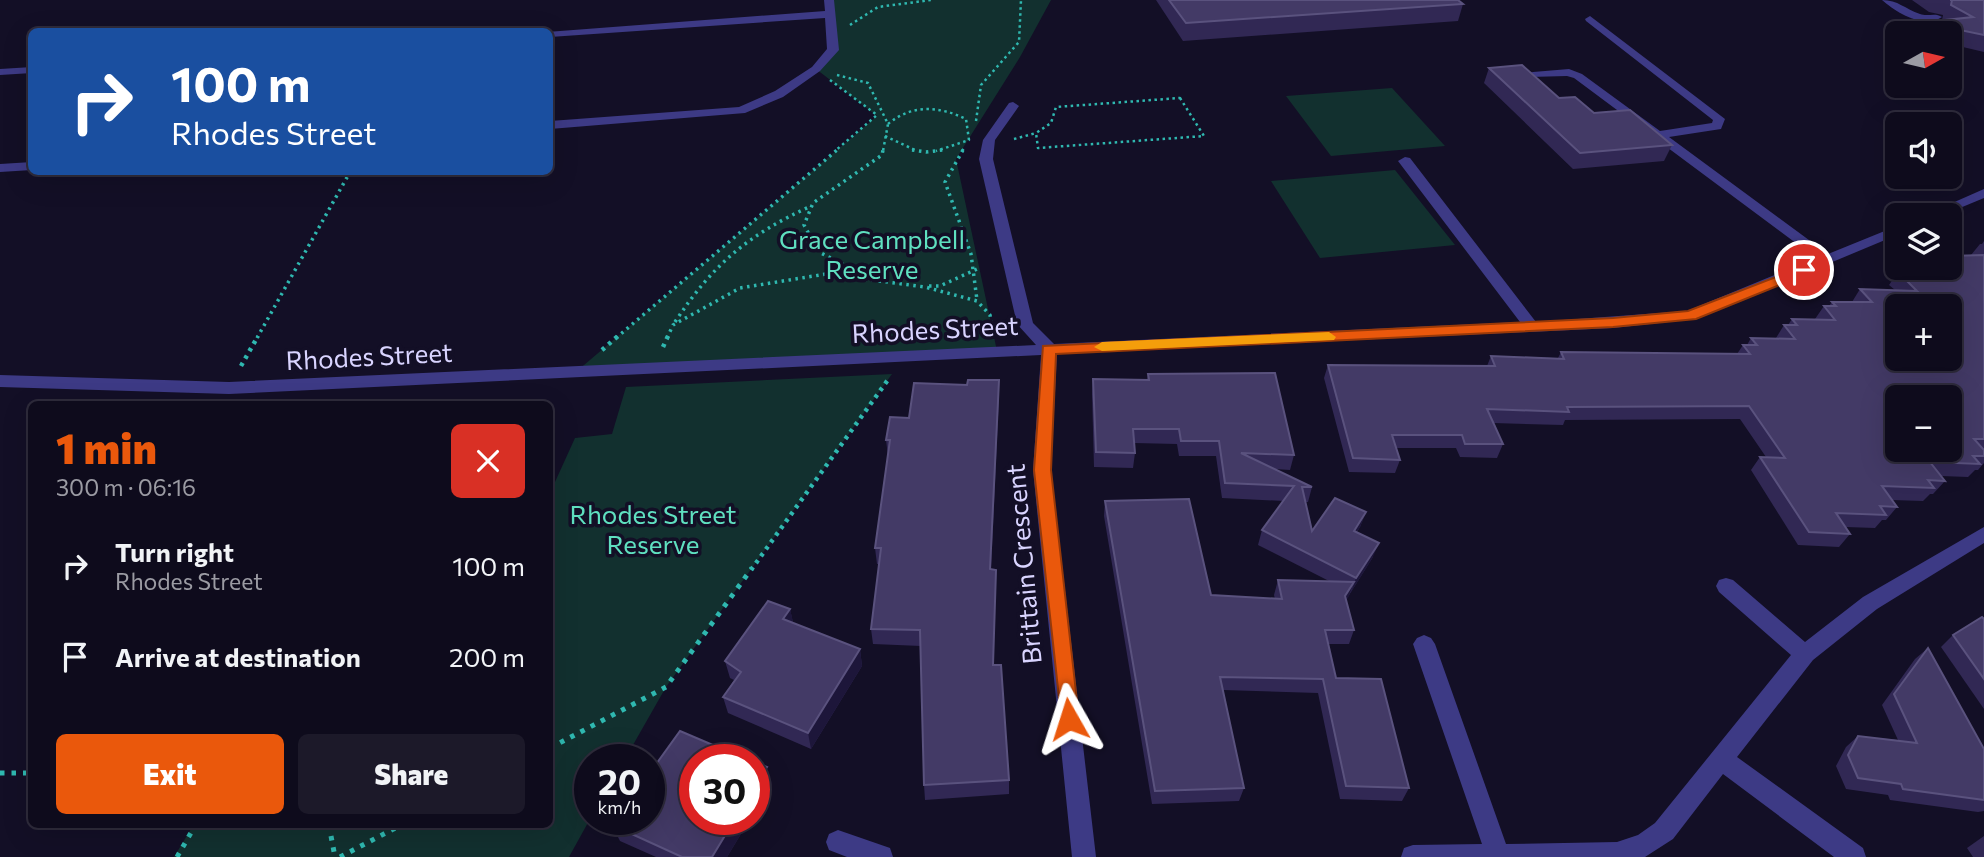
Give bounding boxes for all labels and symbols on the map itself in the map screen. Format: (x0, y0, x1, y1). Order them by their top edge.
north arrow (1885, 21, 1962, 98)
park label: Grace Campbell Reserve (779, 223, 965, 284)
pin (1774, 240, 1834, 300)
street label: Rhodes Street (851, 309, 1019, 348)
street label: Rhodes Street (285, 336, 453, 375)
street label: Brittain Crescent (998, 463, 1047, 665)
park label: Rhodes Street Reserve (570, 498, 736, 559)
position arrow (1032, 682, 1106, 756)
speed limit sign: 30 (679, 744, 770, 835)

